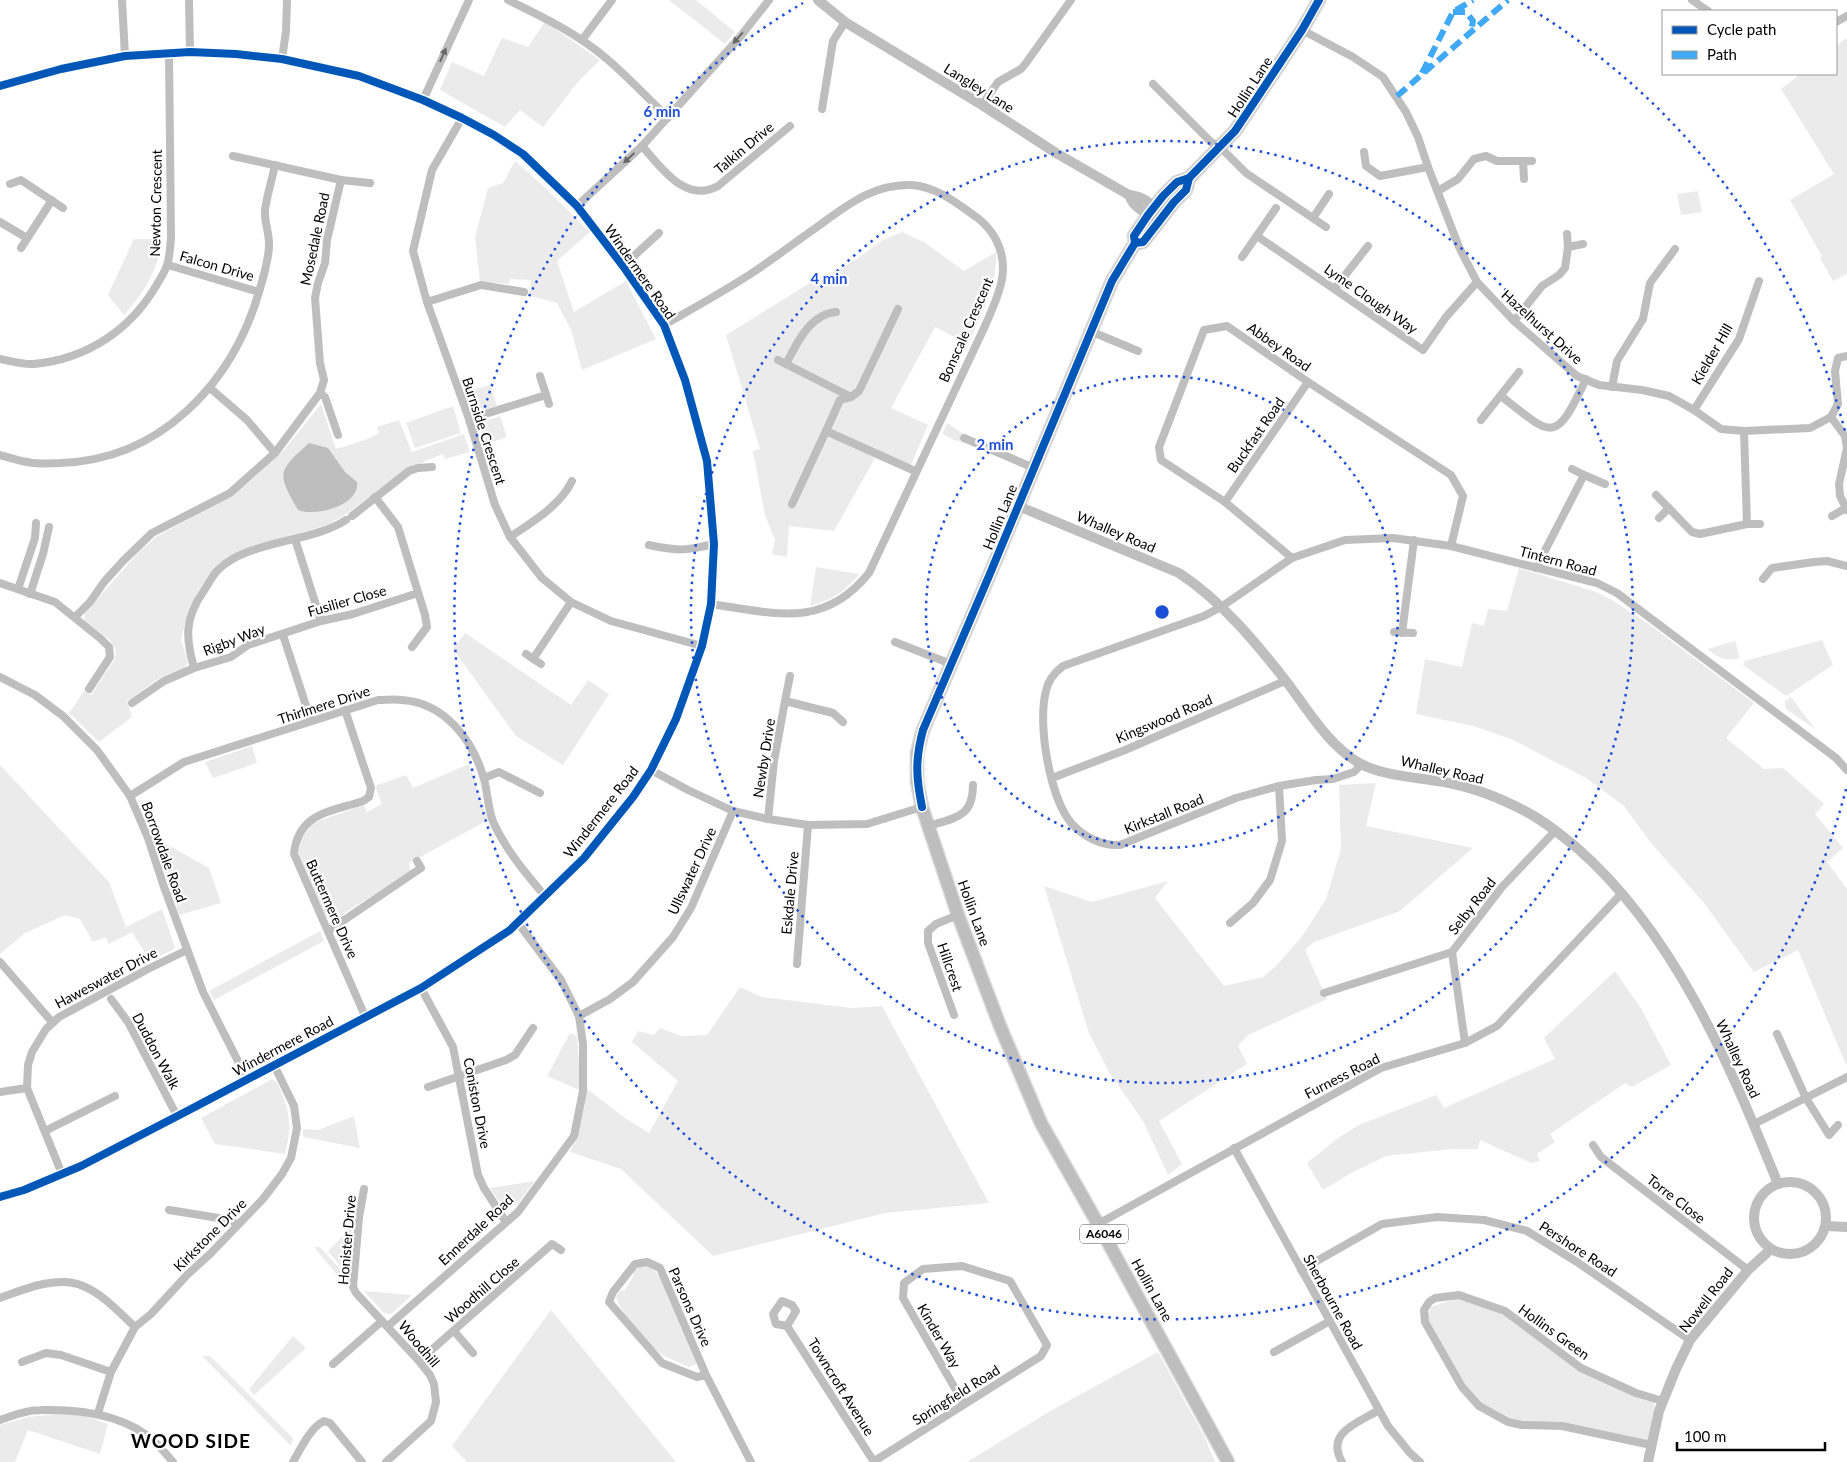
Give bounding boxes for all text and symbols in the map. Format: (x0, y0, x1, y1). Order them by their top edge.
legend (1662, 10, 1837, 75)
text: Cycle path (1707, 20, 1776, 38)
one-way arrow (733, 31, 744, 44)
text: Path (1707, 45, 1737, 63)
one-way arrow (439, 48, 447, 62)
street label: Hollin Lane (1224, 53, 1276, 120)
street label: Langley Lane (941, 59, 1018, 116)
text: 6 min (643, 102, 681, 120)
street label: Talkin Drive (711, 118, 777, 177)
street label: Newton Crescent (146, 149, 165, 257)
one-way arrow (623, 152, 635, 164)
street label: Mosedale Road (296, 191, 333, 287)
street label: Windermere Road (601, 221, 679, 322)
street label: Falcon Drive (178, 247, 256, 284)
street label: Lyme Clough Way (1321, 260, 1422, 338)
text: 4 min (810, 269, 848, 287)
street label: Bonscale Crescent (935, 275, 996, 385)
street label: Hazelhurst Drive (1498, 286, 1586, 367)
street label: Abbey Road (1244, 318, 1314, 375)
street label: Kielder Hill (1687, 320, 1736, 387)
street label: Burnside Crescent (459, 375, 510, 487)
street label: Buckfast Road (1223, 394, 1288, 476)
text: 2 min (976, 435, 1014, 453)
street label: Hollin Lane (979, 482, 1020, 552)
street label: Whalley Road (1074, 507, 1158, 556)
street label: Tintern Road (1518, 542, 1599, 579)
street label: Fusilier Close (306, 581, 388, 620)
centre of rings (1153, 603, 1171, 621)
street label: Rigby Way (200, 620, 268, 659)
street label: Thirlmere Drive (276, 682, 372, 727)
street label: Kingswood Road (1113, 691, 1215, 746)
street label: Newby Drive (749, 717, 778, 799)
street label: Whalley Road (1399, 752, 1485, 787)
street label: Windermere Road (560, 762, 642, 861)
street label: Kirkstall Road (1122, 790, 1206, 837)
street label: Borrowdale Road (138, 799, 191, 904)
street label: Ullswater Drive (664, 824, 719, 917)
street label: Eskdale Drive (777, 851, 802, 935)
street label: Buttermere Drive (303, 857, 362, 961)
street label: Selby Road (1444, 874, 1499, 937)
street label: Hollin Lane (955, 877, 994, 948)
street label: Hillcrest (934, 940, 967, 993)
street label: Haweswater Drive (52, 943, 160, 1012)
street label: Duddon Walk (129, 1010, 184, 1093)
street label: Windermere Road (229, 1012, 336, 1079)
street label: Whalley Road (1713, 1017, 1764, 1101)
street label: Furness Road (1301, 1049, 1382, 1102)
street label: Coniston Drive (460, 1056, 495, 1150)
street label: Torre Close (1644, 1171, 1709, 1227)
street label: Ennerdale Road (435, 1191, 517, 1269)
street label: Honister Drive (334, 1194, 359, 1285)
street label: Kirkstone Drive (170, 1195, 250, 1275)
street label: Pershore Road (1536, 1217, 1620, 1280)
road number: A6046 (1080, 1224, 1128, 1244)
street label: Sherbourne Road (1300, 1251, 1367, 1352)
street label: Woodhill Close (441, 1253, 522, 1326)
street label: Hollin Lane (1128, 1255, 1177, 1324)
street label: Parsons Drive (665, 1264, 716, 1349)
street label: Nowell Road (1675, 1264, 1736, 1336)
street label: Kinder Way (914, 1300, 965, 1372)
street label: Hollins Green (1516, 1300, 1593, 1363)
street label: Woodhill (395, 1317, 444, 1370)
street label: Towncroft Avenue (805, 1335, 878, 1439)
street label: Springfield Road (909, 1361, 1003, 1428)
scale bar (1677, 1420, 1824, 1452)
text: 100 m (1684, 1427, 1726, 1445)
district label: WOOD SIDE (131, 1429, 251, 1452)

